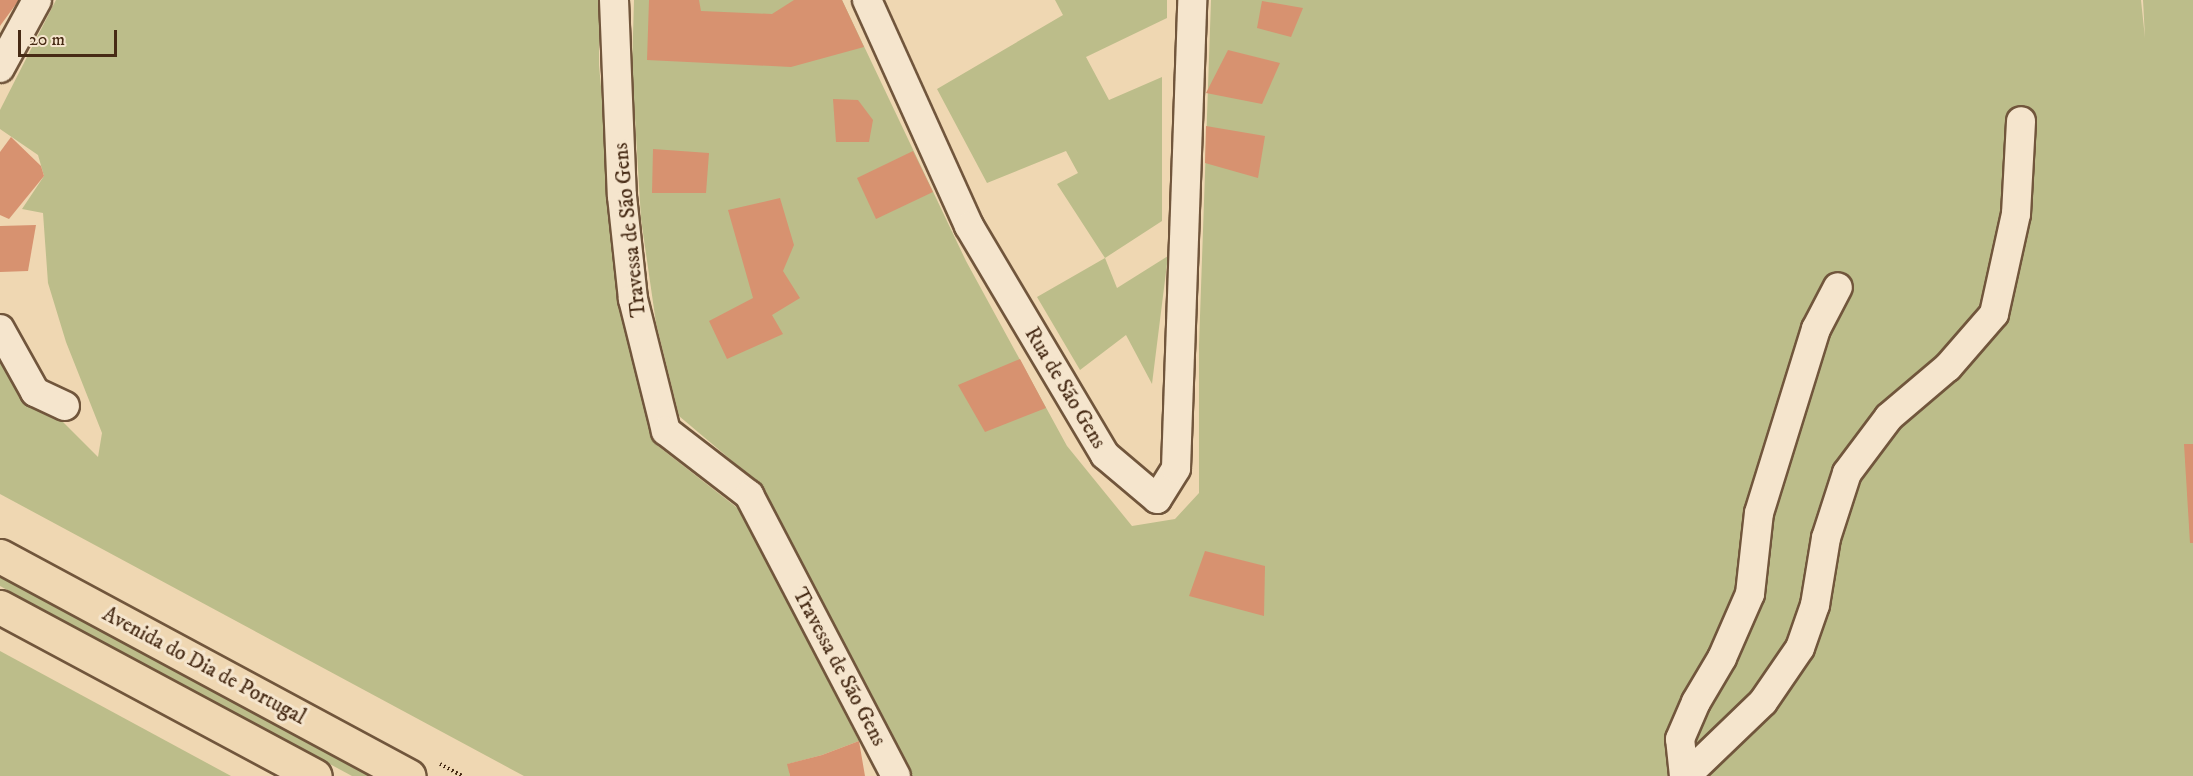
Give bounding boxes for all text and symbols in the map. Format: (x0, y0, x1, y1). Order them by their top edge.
scale bar (21, 18, 120, 56)
text: 20 m (29, 29, 65, 51)
street label: Travessa de São Gens (608, 141, 652, 319)
street label: Rua de São Gens (1019, 323, 1111, 453)
street label: Travessa de São Gens (787, 584, 891, 750)
street label: Avenida do Dia de Portugal (98, 602, 310, 730)

